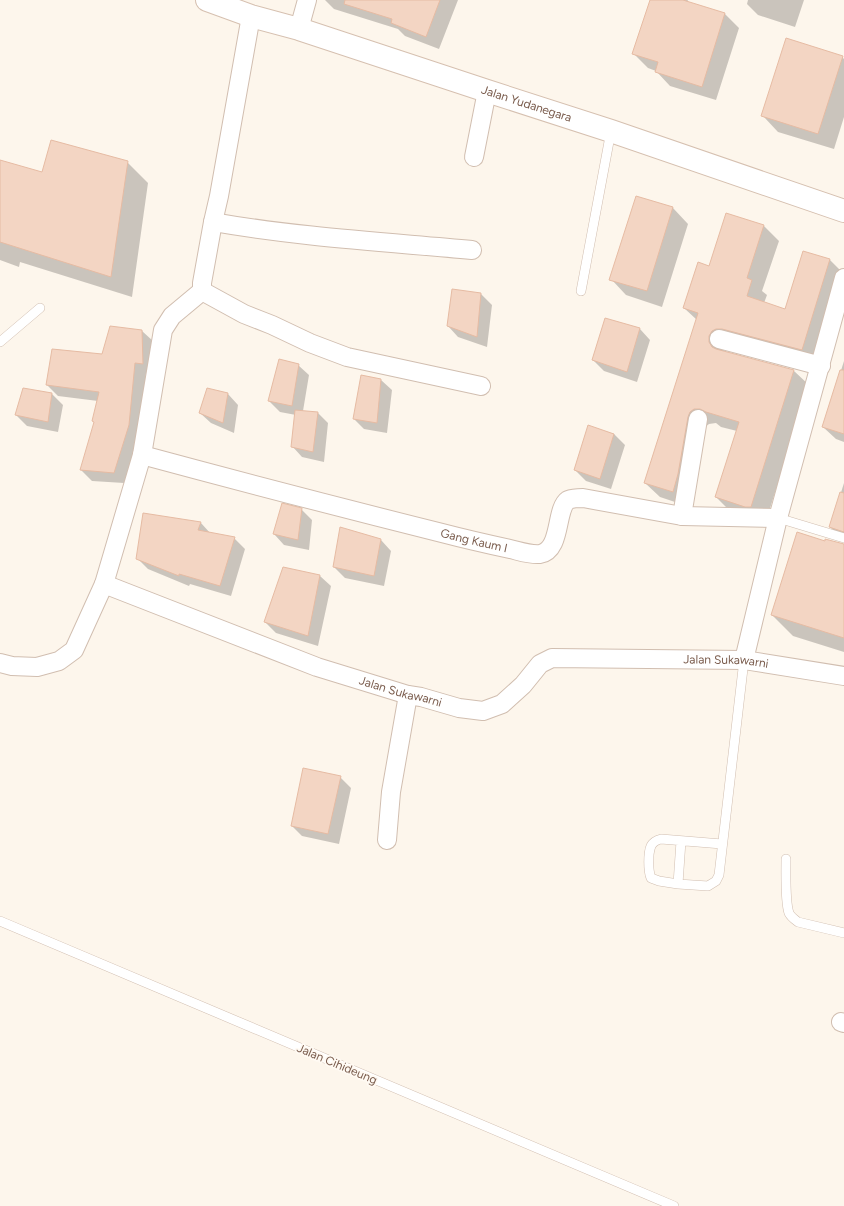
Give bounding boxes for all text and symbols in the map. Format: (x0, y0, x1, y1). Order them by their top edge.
street label: Jalan Yudanegara (479, 83, 573, 125)
street label: Gang Kaum I (439, 526, 509, 555)
street label: Jalan Sukawarni (683, 652, 770, 671)
street label: Jalan Sukawarni (357, 673, 444, 710)
street label: Jalan Cihideung (295, 1041, 379, 1087)

